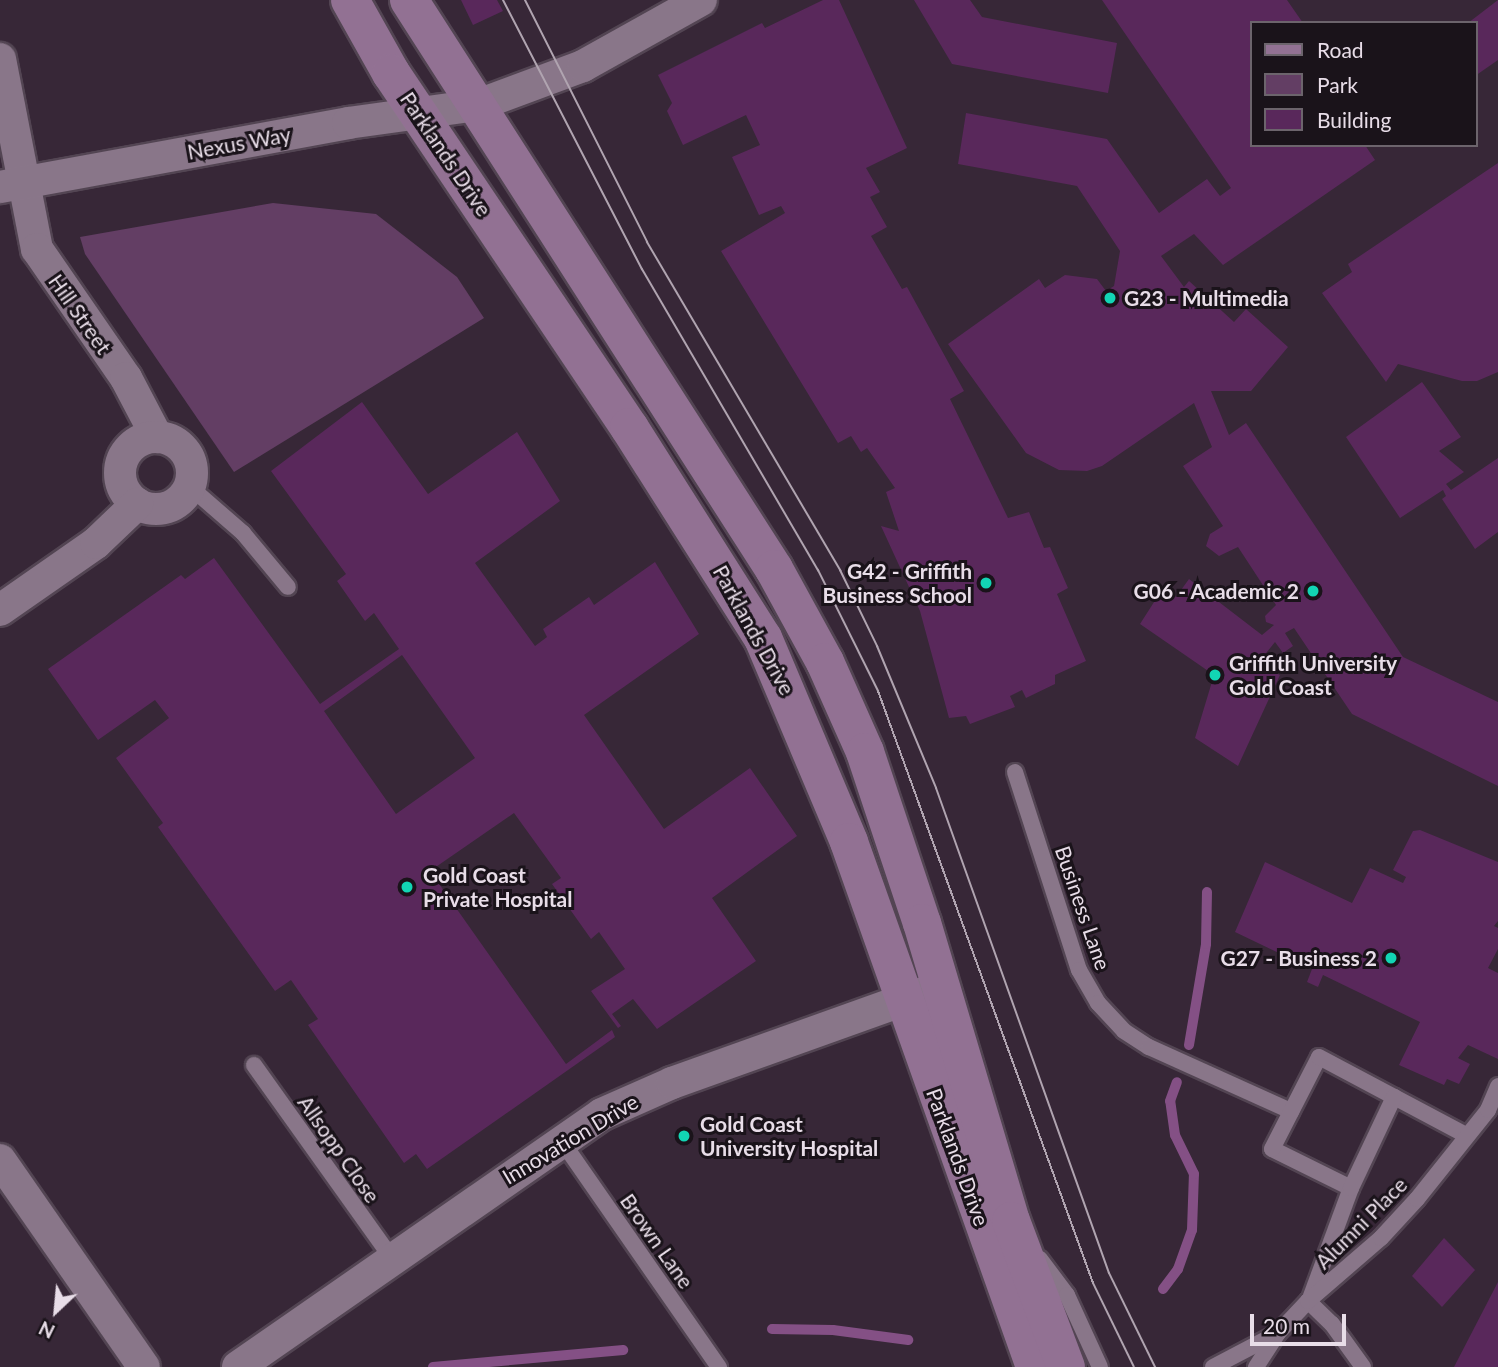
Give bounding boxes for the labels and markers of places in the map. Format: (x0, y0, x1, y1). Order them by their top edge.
place label: G23 - Multimedia (1124, 285, 1289, 311)
marker: G23 - Multimedia (1102, 290, 1118, 306)
place label: G42 - Griffith Business School (823, 558, 972, 608)
marker: G42 - Griffith Business School (978, 575, 994, 591)
place label: G06 - Academic 2 (1133, 578, 1299, 604)
marker: G06 - Academic 2 (1305, 583, 1321, 599)
place label: Griffith University Gold Coast (1229, 650, 1397, 700)
marker: Griffith University Gold Coast (1207, 667, 1223, 683)
place label: Gold Coast Private Hospital (423, 862, 572, 912)
marker: Gold Coast Private Hospital (397, 877, 417, 897)
place label: G27 - Business 2 (1221, 945, 1377, 971)
marker: G27 - Business 2 (1383, 950, 1399, 966)
place label: Gold Coast University Hospital (700, 1111, 879, 1161)
marker: Gold Coast University Hospital (674, 1126, 694, 1146)

